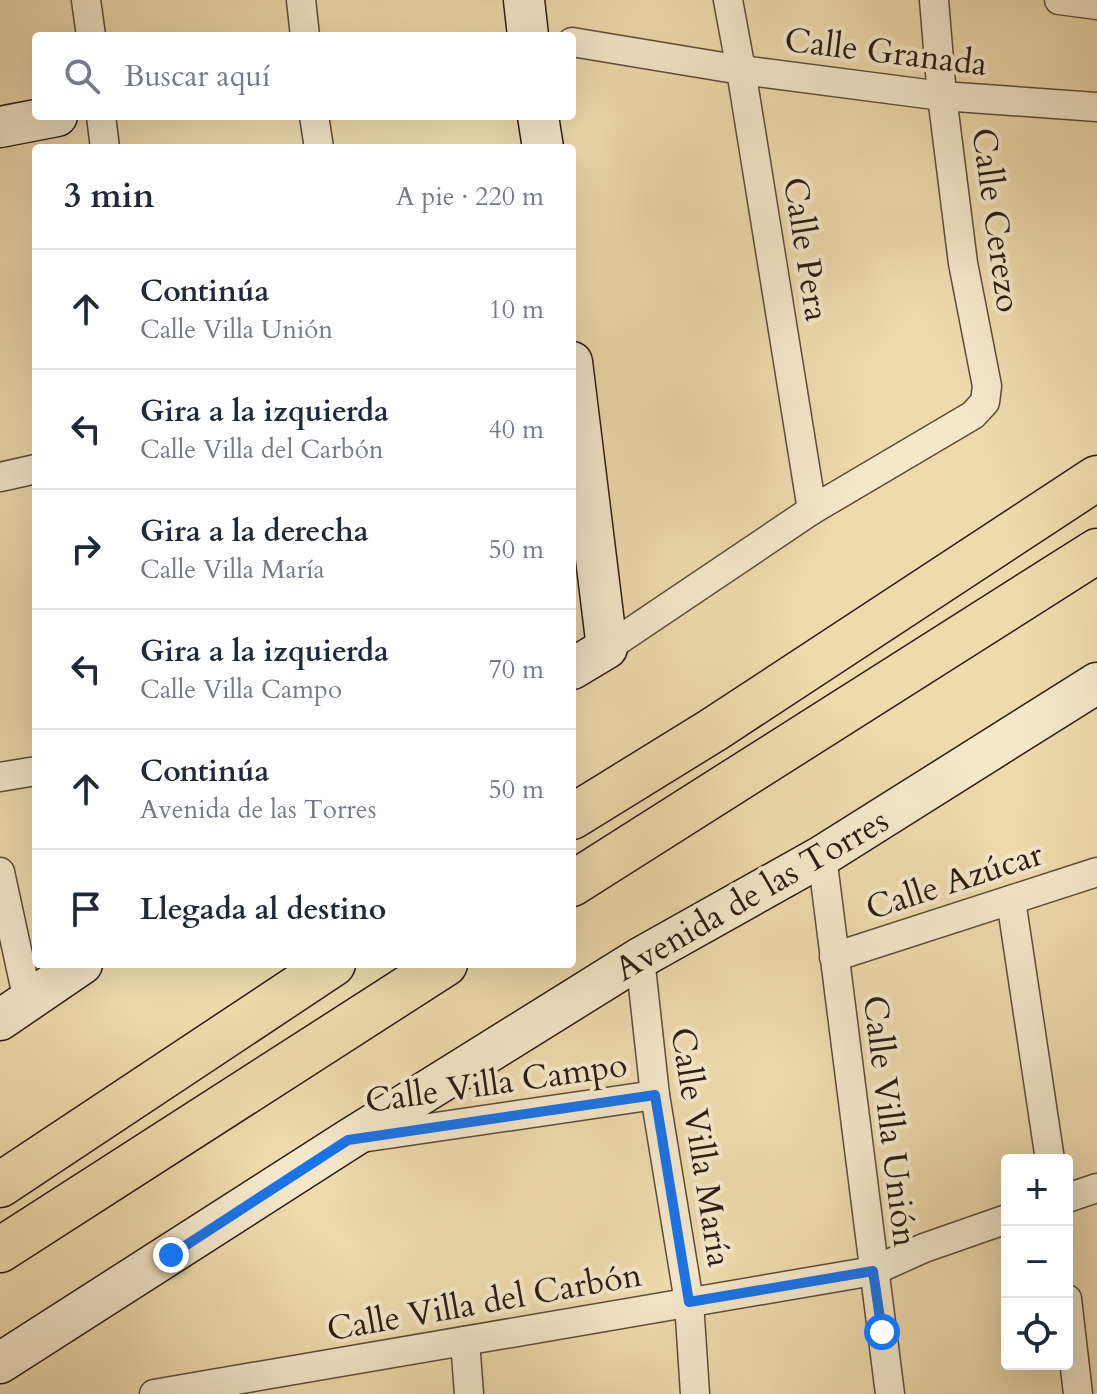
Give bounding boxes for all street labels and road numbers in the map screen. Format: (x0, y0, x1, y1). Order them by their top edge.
street label: Calle Granada (782, 17, 990, 87)
street label: Calle Cerezo (960, 125, 1032, 315)
street label: Calle Pera (772, 174, 840, 325)
street label: Avenida de las Torres (606, 798, 897, 992)
street label: Calle Azúcar (860, 831, 1049, 931)
street label: Calle Villa Unión (852, 993, 928, 1249)
street label: Calle Villa María (659, 1024, 743, 1270)
street label: Calle Villa Campo (362, 1042, 630, 1124)
street label: Calle Villa del Carbón (323, 1252, 645, 1352)

